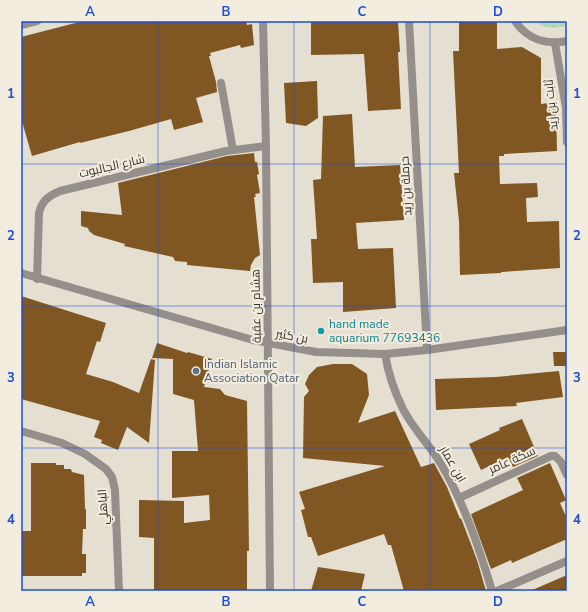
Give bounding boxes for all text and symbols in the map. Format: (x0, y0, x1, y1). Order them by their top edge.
text: A (85, 3, 95, 21)
text: B (222, 3, 231, 21)
text: C (358, 3, 367, 21)
text: D (493, 3, 503, 21)
street label: ثابت بن زيد (540, 78, 562, 131)
text: 1 (7, 85, 15, 103)
text: 1 (573, 85, 581, 103)
street label: شارع الجالبوت (78, 151, 146, 181)
street label: حرملة بن زيد (396, 156, 416, 216)
text: 2 (7, 227, 15, 245)
text: 2 (573, 227, 581, 245)
street label: هشام بن عقبة (247, 269, 265, 343)
place label: hand made aquarium 77693436 (329, 316, 440, 346)
street label: بن كثير (273, 325, 310, 347)
marker: hand made aquarium 77693436 (316, 326, 326, 336)
place label: Indian Islamic Association Qatar (204, 356, 300, 386)
marker: Indian Islamic Association Qatar (191, 366, 201, 376)
text: 3 (7, 369, 15, 387)
text: 3 (573, 369, 581, 387)
street label: ابن عمار (436, 442, 470, 485)
street label: سكة عامر (485, 443, 538, 478)
street label: الباهلي (94, 488, 114, 525)
text: 4 (7, 511, 15, 529)
text: 4 (573, 511, 581, 529)
text: A (85, 593, 95, 611)
text: B (222, 593, 231, 611)
text: C (358, 593, 367, 611)
text: D (493, 593, 503, 611)

